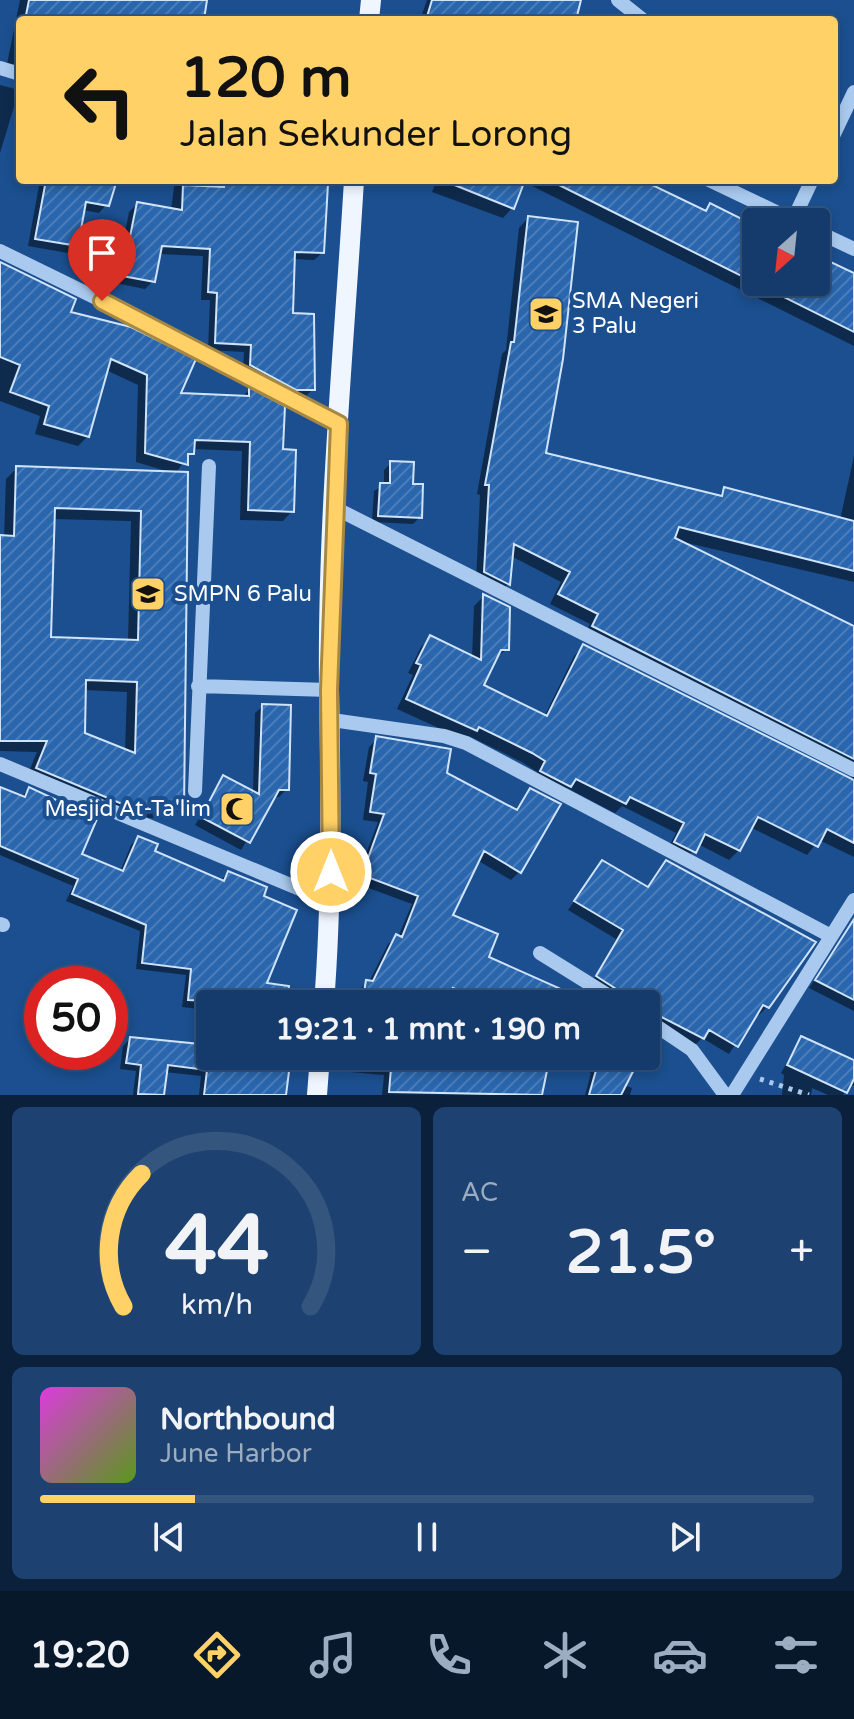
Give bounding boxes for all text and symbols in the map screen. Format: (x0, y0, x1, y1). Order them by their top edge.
text: 120 m (180, 45, 351, 112)
icon: left (48, 48, 152, 152)
text: Jalan Sekunder Lorong (180, 113, 572, 156)
north arrow (742, 208, 830, 296)
map controls (742, 208, 830, 296)
pin (68, 219, 136, 301)
icon: arrive (80, 231, 124, 275)
place label: SMA Negeri 3 Palu (572, 288, 699, 339)
school or university icon: SMA Negeri 3 Palu (527, 295, 565, 333)
school or university icon: SMPN 6 Palu (129, 575, 167, 613)
place label: SMPN 6 Palu (174, 581, 312, 607)
mosque icon: Mesjid At-Ta'lim (218, 790, 256, 828)
place label: Mesjid At-Ta'lim (44, 796, 211, 822)
position arrow (289, 830, 373, 914)
speed limit sign: 50 (24, 966, 128, 1070)
text: 19:21 · 1 mnt · 190 m (275, 1011, 581, 1048)
text: AC (461, 1177, 498, 1208)
text: 44 (164, 1197, 269, 1297)
text: 21.5° (566, 1217, 716, 1289)
text: − (461, 1226, 492, 1279)
text: + (789, 1226, 814, 1279)
text: km/h (181, 1288, 252, 1322)
text: Northbound (160, 1401, 336, 1438)
text: June Harbor (160, 1438, 312, 1469)
icon: previous (147, 1515, 191, 1559)
icon: pause (405, 1515, 449, 1559)
icon: next (663, 1515, 707, 1559)
icon: directions (189, 1627, 245, 1683)
icon: music (305, 1627, 361, 1683)
icon: phone (421, 1627, 477, 1683)
icon: climate (537, 1627, 593, 1683)
icon: car (652, 1627, 708, 1683)
icon: filters (768, 1627, 824, 1683)
text: 19:20 (30, 1634, 130, 1677)

